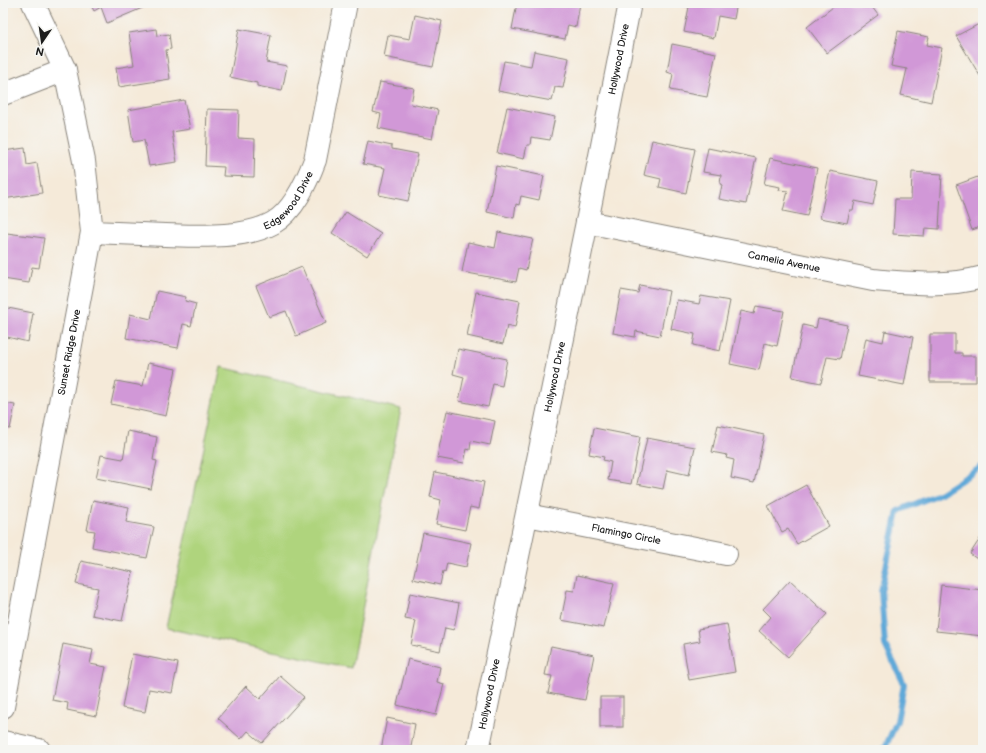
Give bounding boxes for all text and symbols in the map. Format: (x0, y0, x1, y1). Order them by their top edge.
north arrow (22, 22, 62, 62)
street label: Hollywood Drive (606, 23, 632, 96)
text: N (34, 44, 45, 59)
street label: Edgewood Drive (262, 169, 316, 233)
street label: Camelia Avenue (747, 249, 821, 275)
street label: Sunset Ridge Drive (56, 308, 83, 396)
street label: Hollywood Drive (542, 340, 568, 413)
street label: Flamingo Circle (590, 522, 662, 547)
street label: Hollywood Drive (476, 658, 503, 731)

